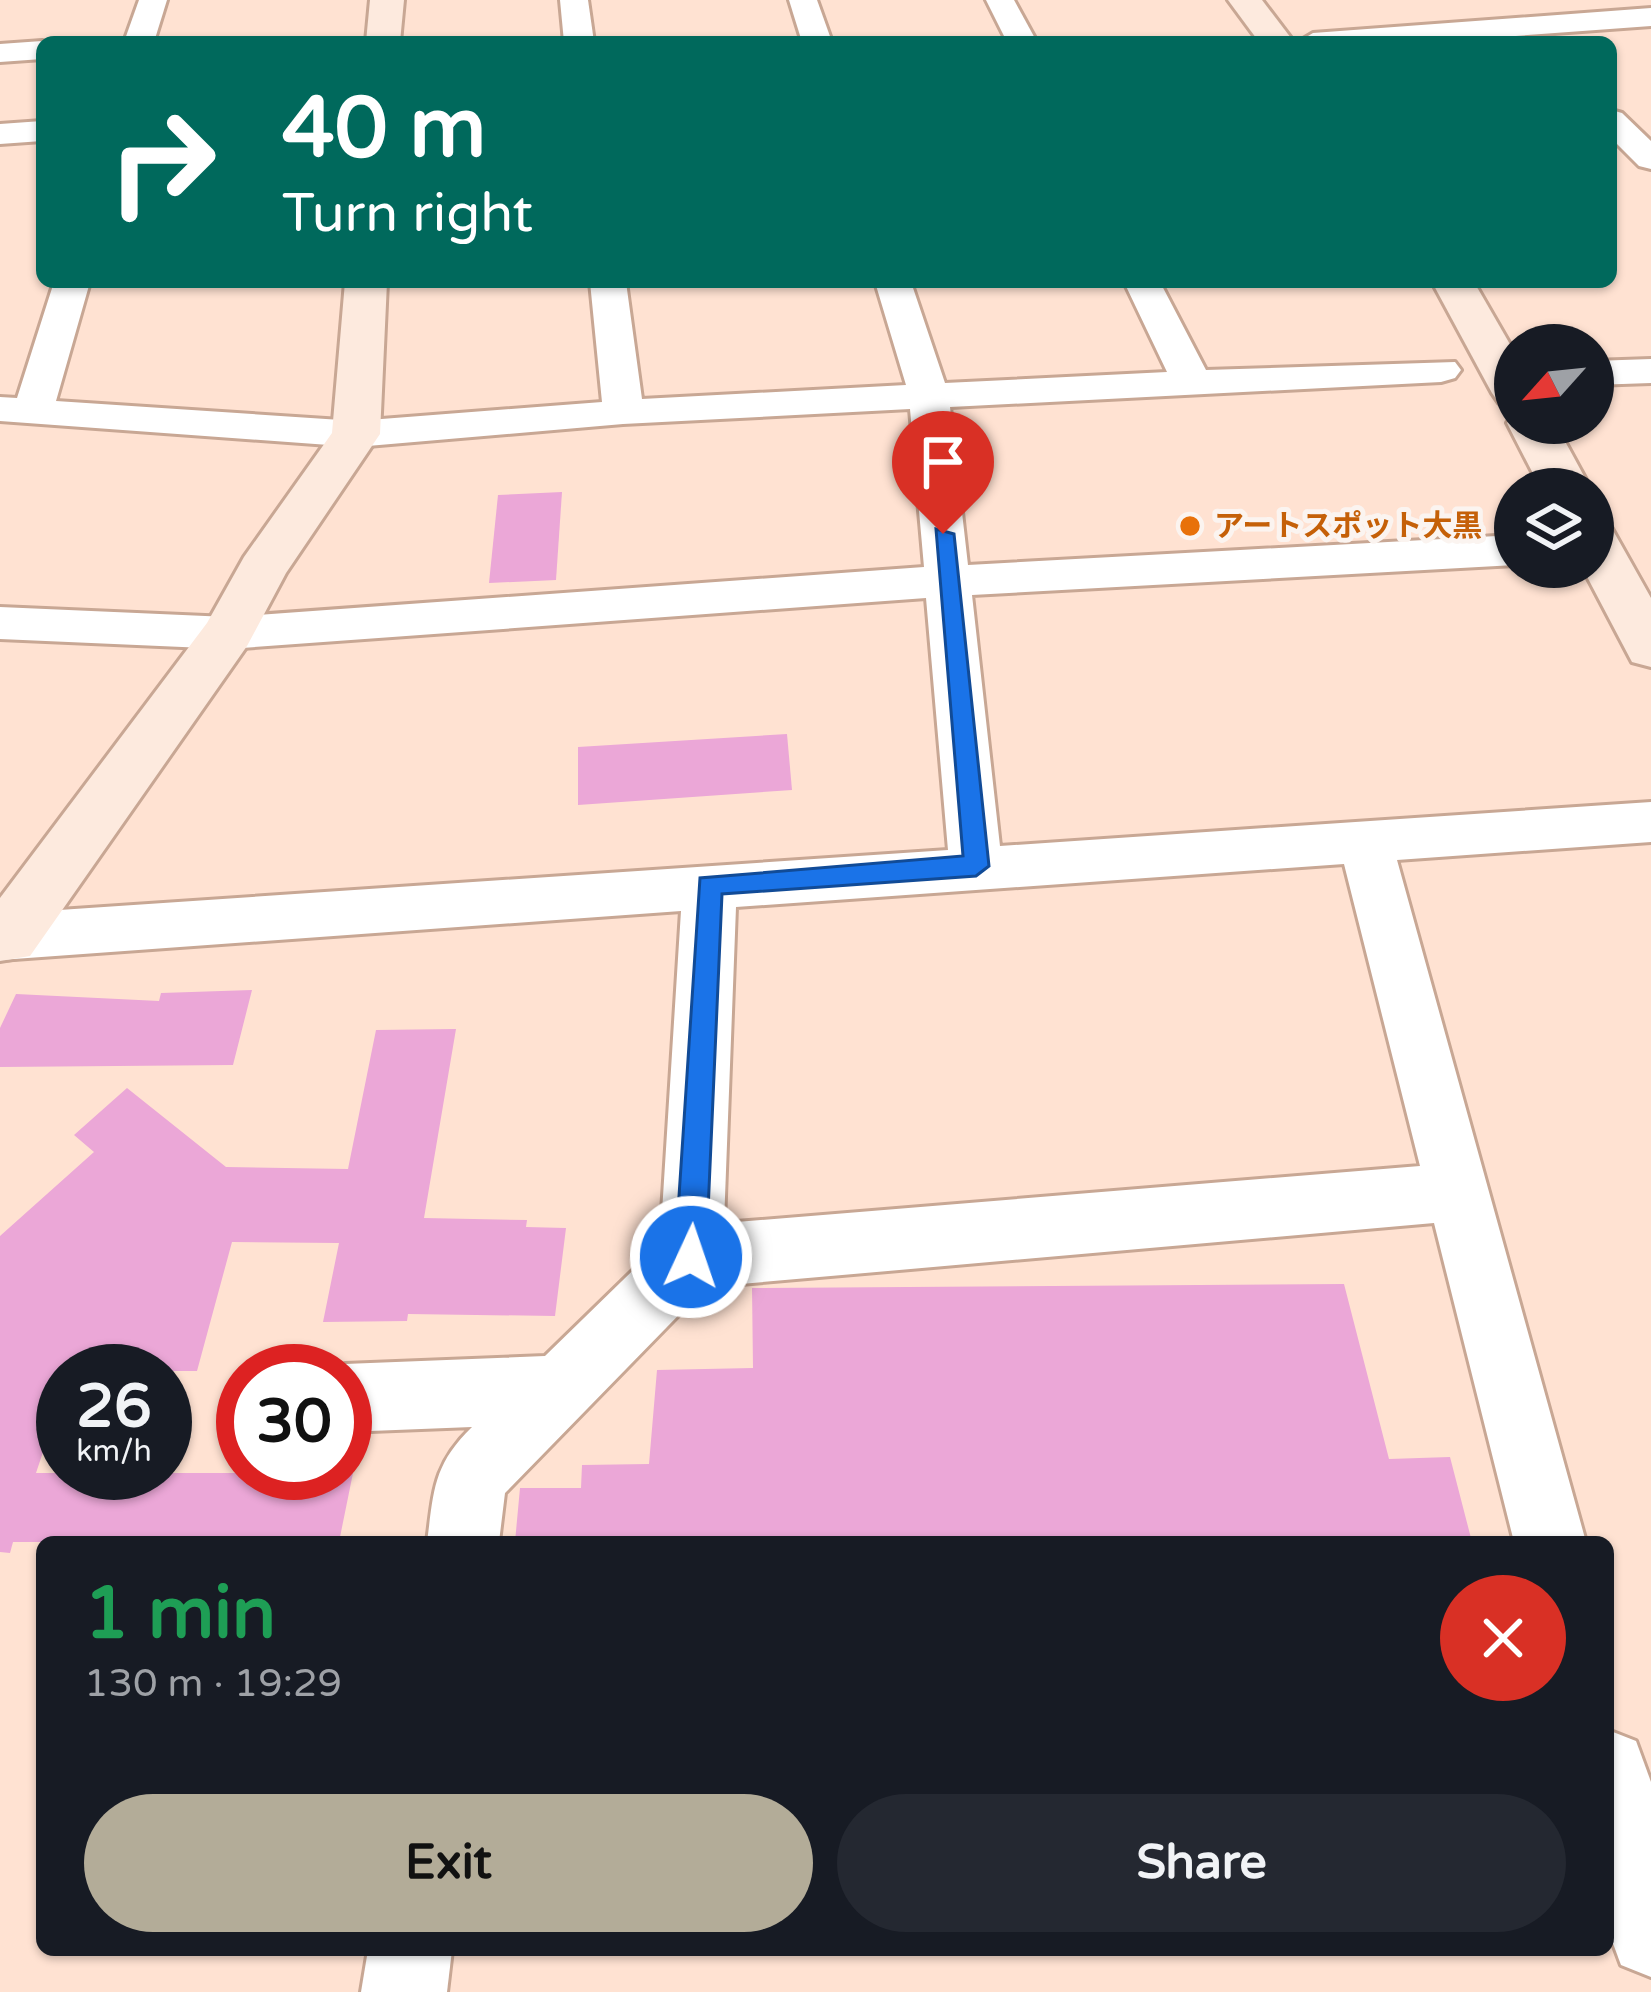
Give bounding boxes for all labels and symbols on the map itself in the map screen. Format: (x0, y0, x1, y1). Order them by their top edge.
north arrow (1494, 324, 1614, 444)
pin (892, 411, 994, 534)
place label: アートスポット大黒 (1214, 508, 1482, 545)
marker: アートスポット大黒 (1177, 513, 1203, 539)
position arrow (628, 1194, 754, 1320)
speed limit sign: 30 (216, 1344, 372, 1500)

